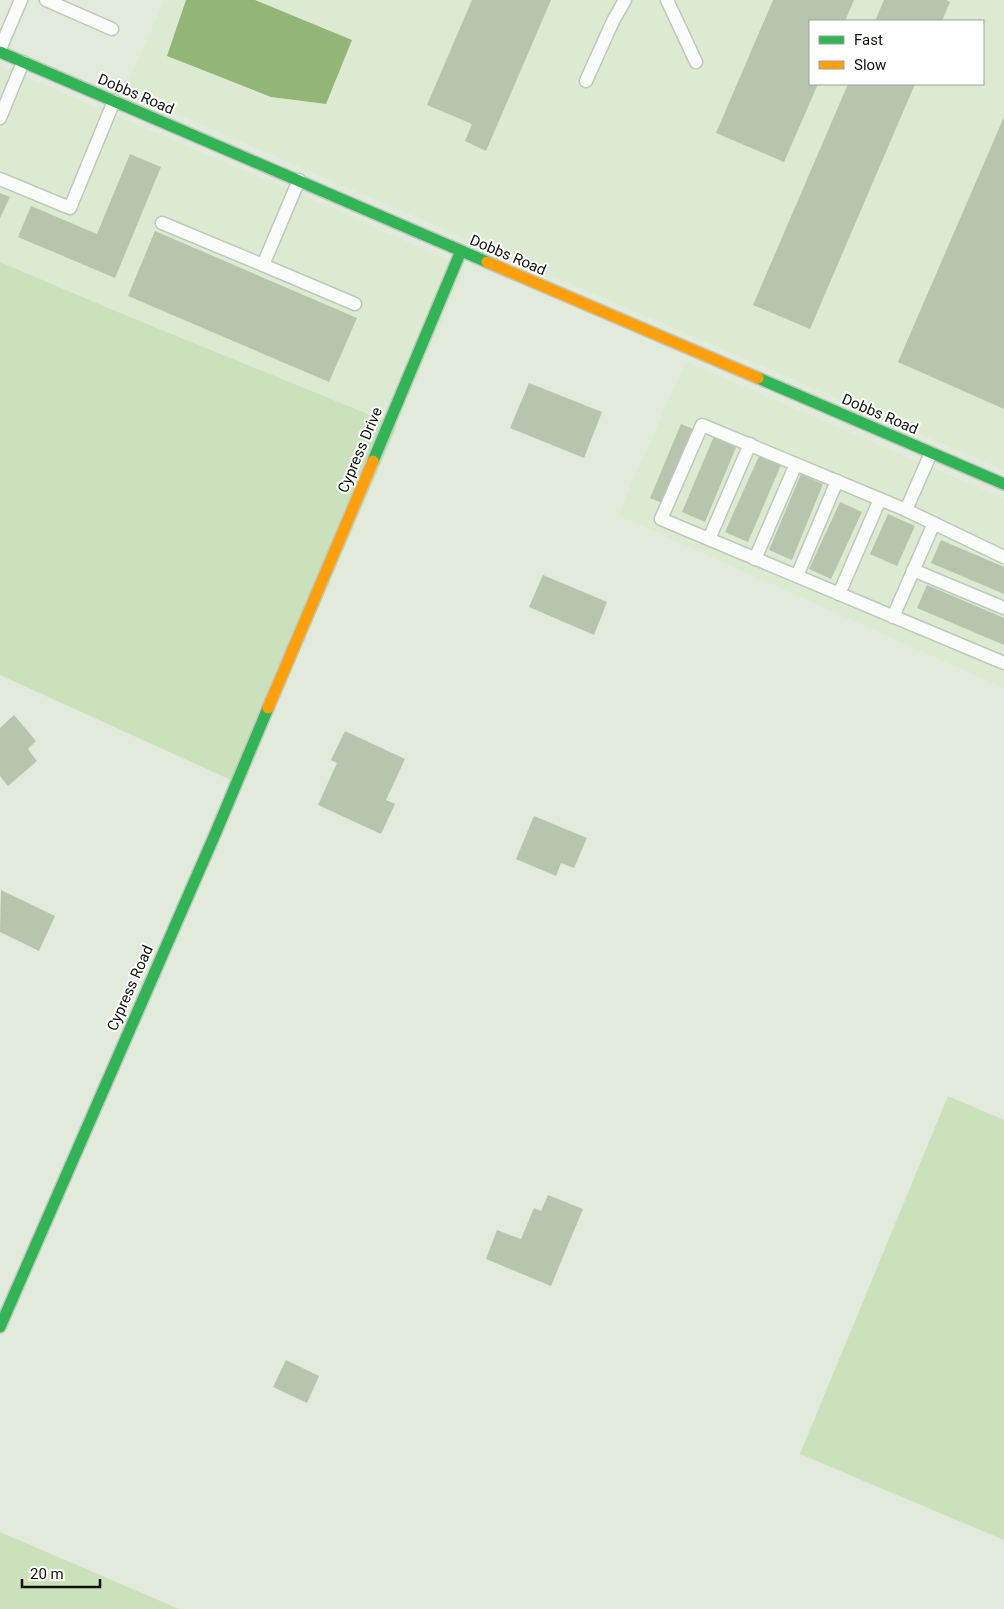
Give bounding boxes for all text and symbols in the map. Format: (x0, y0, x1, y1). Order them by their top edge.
legend (809, 20, 984, 85)
text: Fast (854, 31, 883, 49)
text: Slow (854, 56, 886, 74)
street label: Dobbs Road (95, 70, 177, 118)
street label: Dobbs Road (467, 231, 549, 279)
street label: Dobbs Road (839, 390, 921, 438)
street label: Cypress Drive (334, 405, 386, 495)
street label: Cypress Road (103, 942, 157, 1034)
scale bar (22, 1556, 100, 1588)
text: 20 m (30, 1565, 64, 1583)

